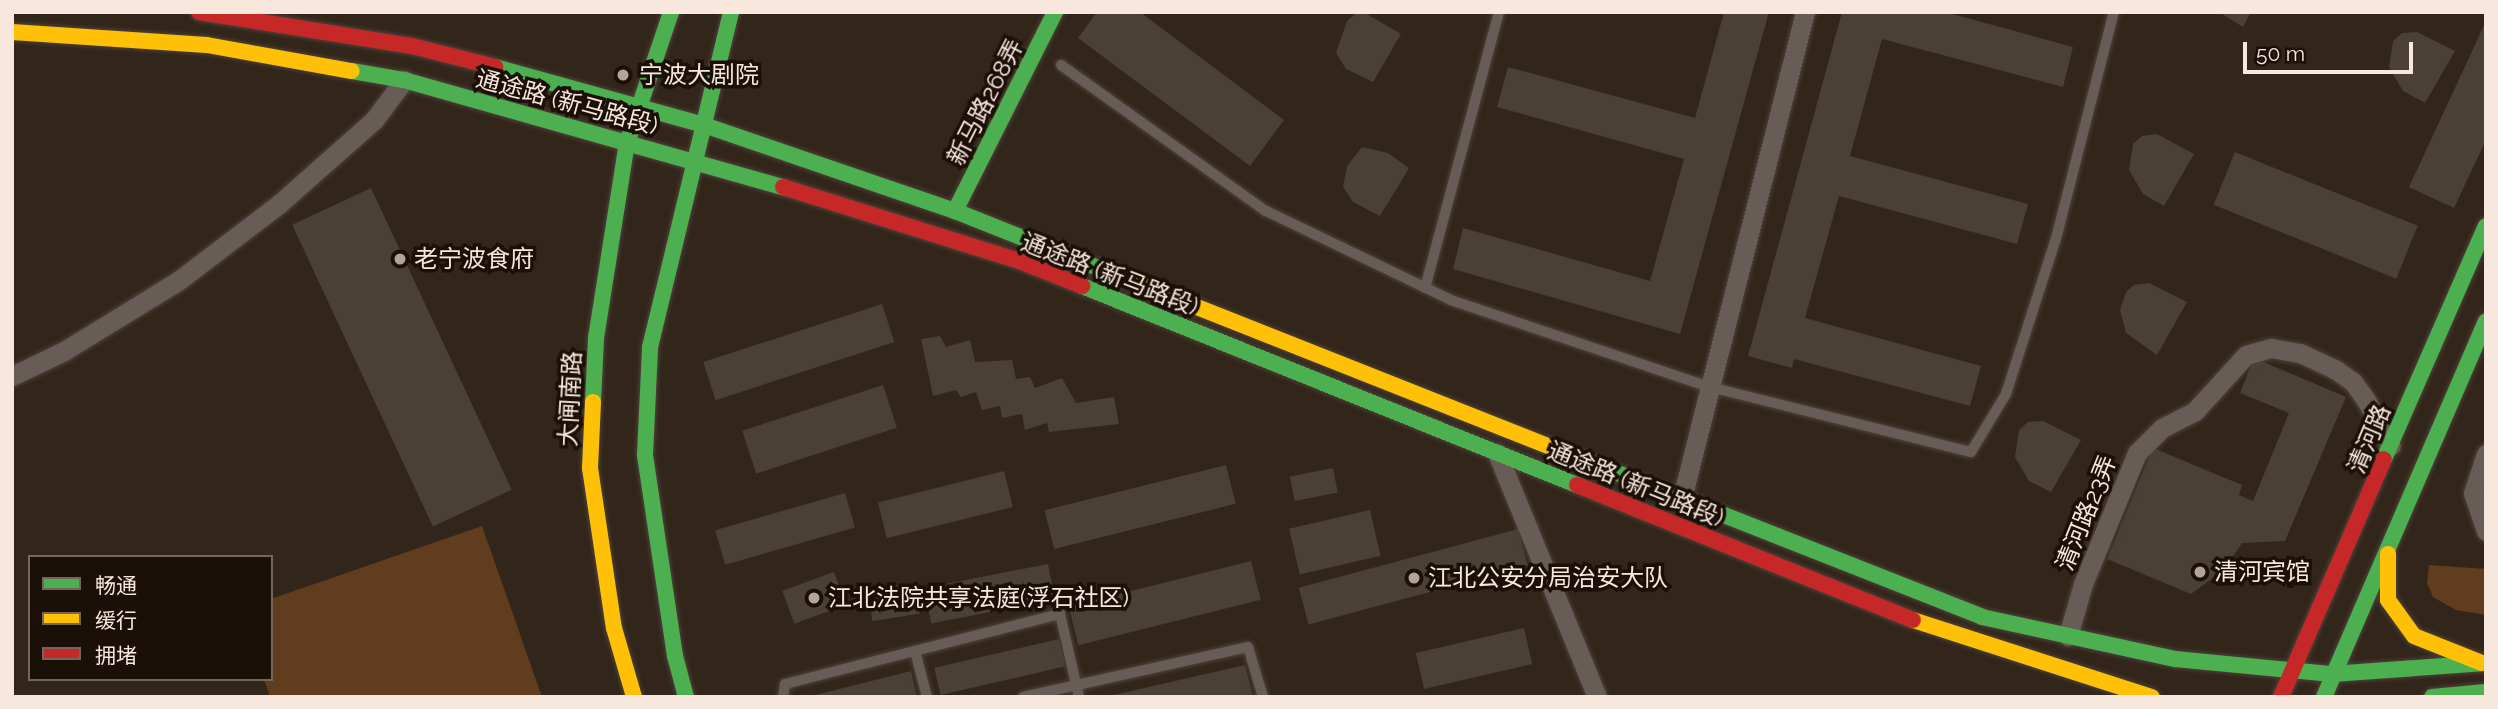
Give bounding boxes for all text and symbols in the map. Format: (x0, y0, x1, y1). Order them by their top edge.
scale bar (2246, 28, 2416, 72)
street label: 新马路268弄 (941, 34, 1029, 170)
text: 50 m (2256, 41, 2305, 66)
place label: 宁波大剧院 (639, 61, 759, 89)
street label: 通途路 (新马路段) (473, 64, 661, 140)
marker: 宁波大剧院 (613, 65, 633, 85)
street label: 通途路 (新马路段) (1018, 227, 1202, 321)
place label: 老宁波食府 (414, 245, 534, 273)
marker: 老宁波食府 (392, 251, 408, 267)
street label: 大闸南路 (553, 350, 587, 448)
street label: 清河路 (2342, 400, 2396, 478)
street label: 通途路 (新马路段) (1544, 436, 1728, 532)
street label: 清河路23弄 (2050, 451, 2122, 575)
legend (28, 555, 273, 681)
place label: 清河宾馆 (2214, 558, 2310, 586)
place label: 江北公安分局治安大队 (1428, 564, 1668, 592)
marker: 清河宾馆 (2192, 564, 2208, 580)
marker: 江北公安分局治安大队 (1406, 570, 1422, 586)
text: 畅通 (95, 573, 137, 598)
place label: 江北法院共享法庭(浮石社区) (828, 584, 1129, 612)
marker: 江北法院共享法庭(浮石社区) (806, 590, 822, 606)
text: 缓行 (95, 608, 137, 633)
text: 拥堵 (95, 643, 137, 668)

